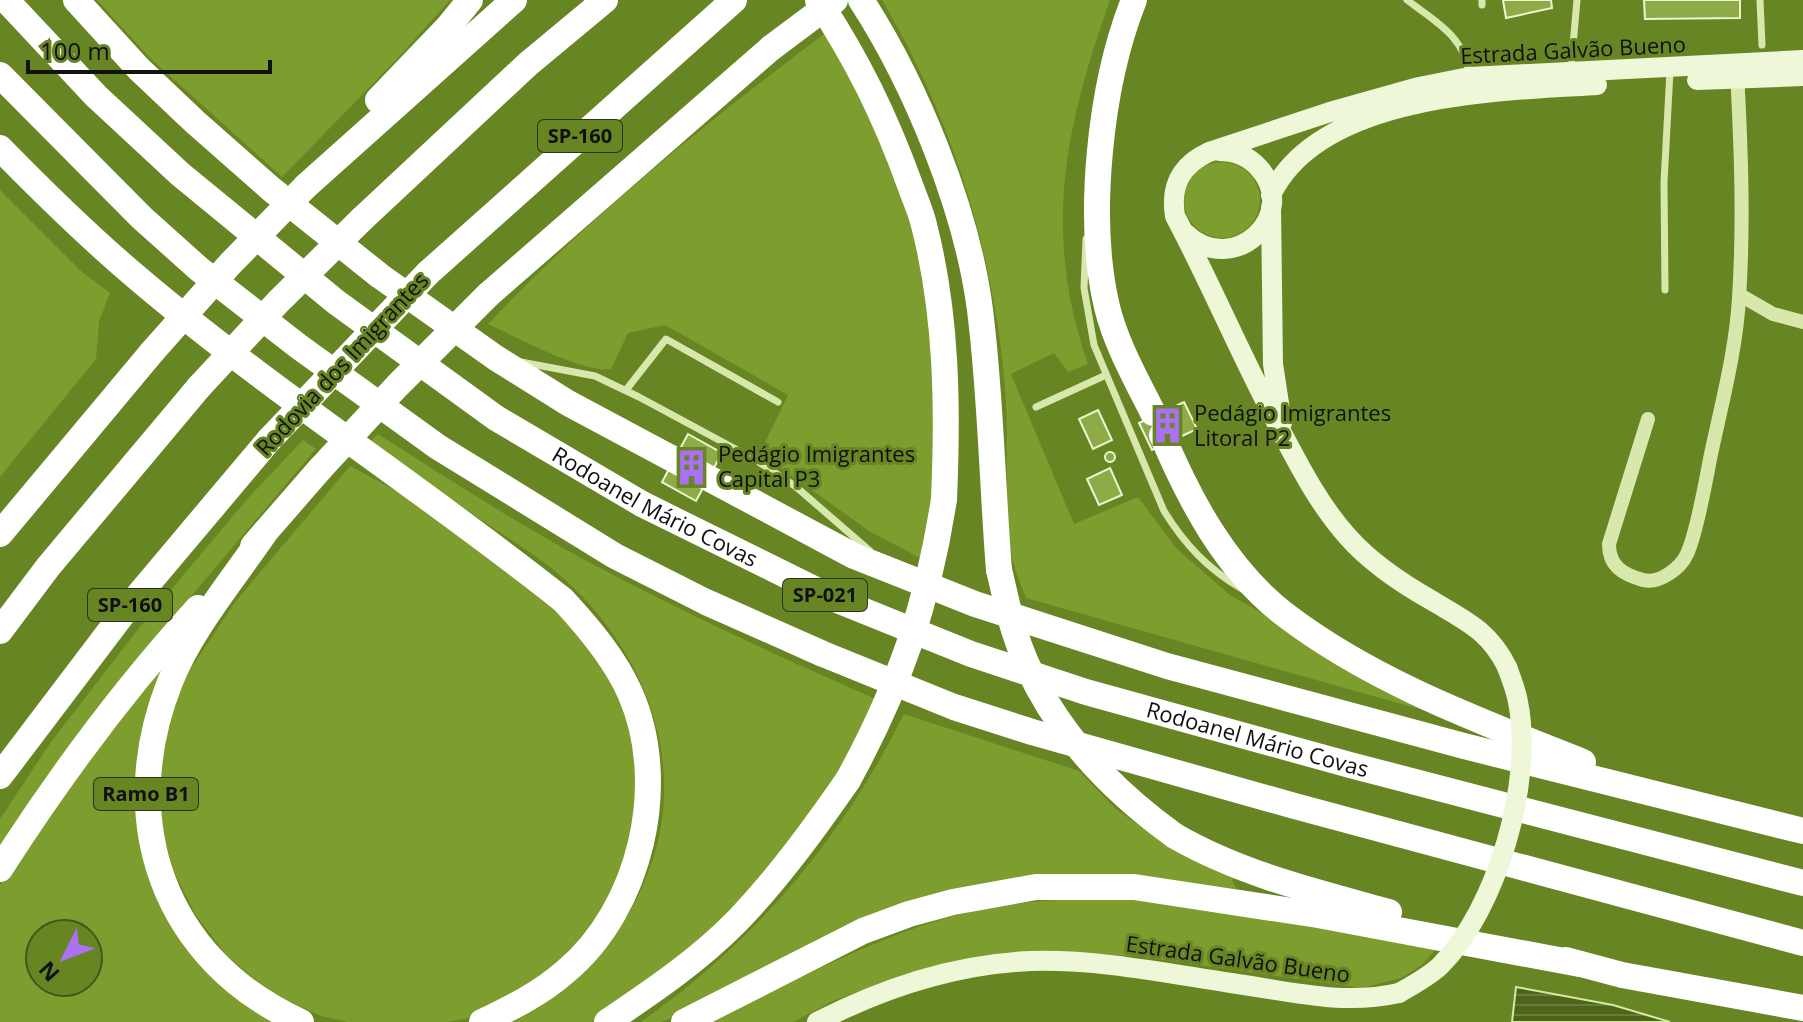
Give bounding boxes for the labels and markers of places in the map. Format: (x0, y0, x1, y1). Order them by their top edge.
place label: Pedágio Imigrantes Litoral P2 (1194, 397, 1391, 452)
building icon: Pedágio Imigrantes Litoral P2 (1149, 407, 1187, 445)
place label: Pedágio Imigrantes Capital P3 (718, 438, 915, 493)
building icon: Pedágio Imigrantes Capital P3 (673, 448, 711, 486)

